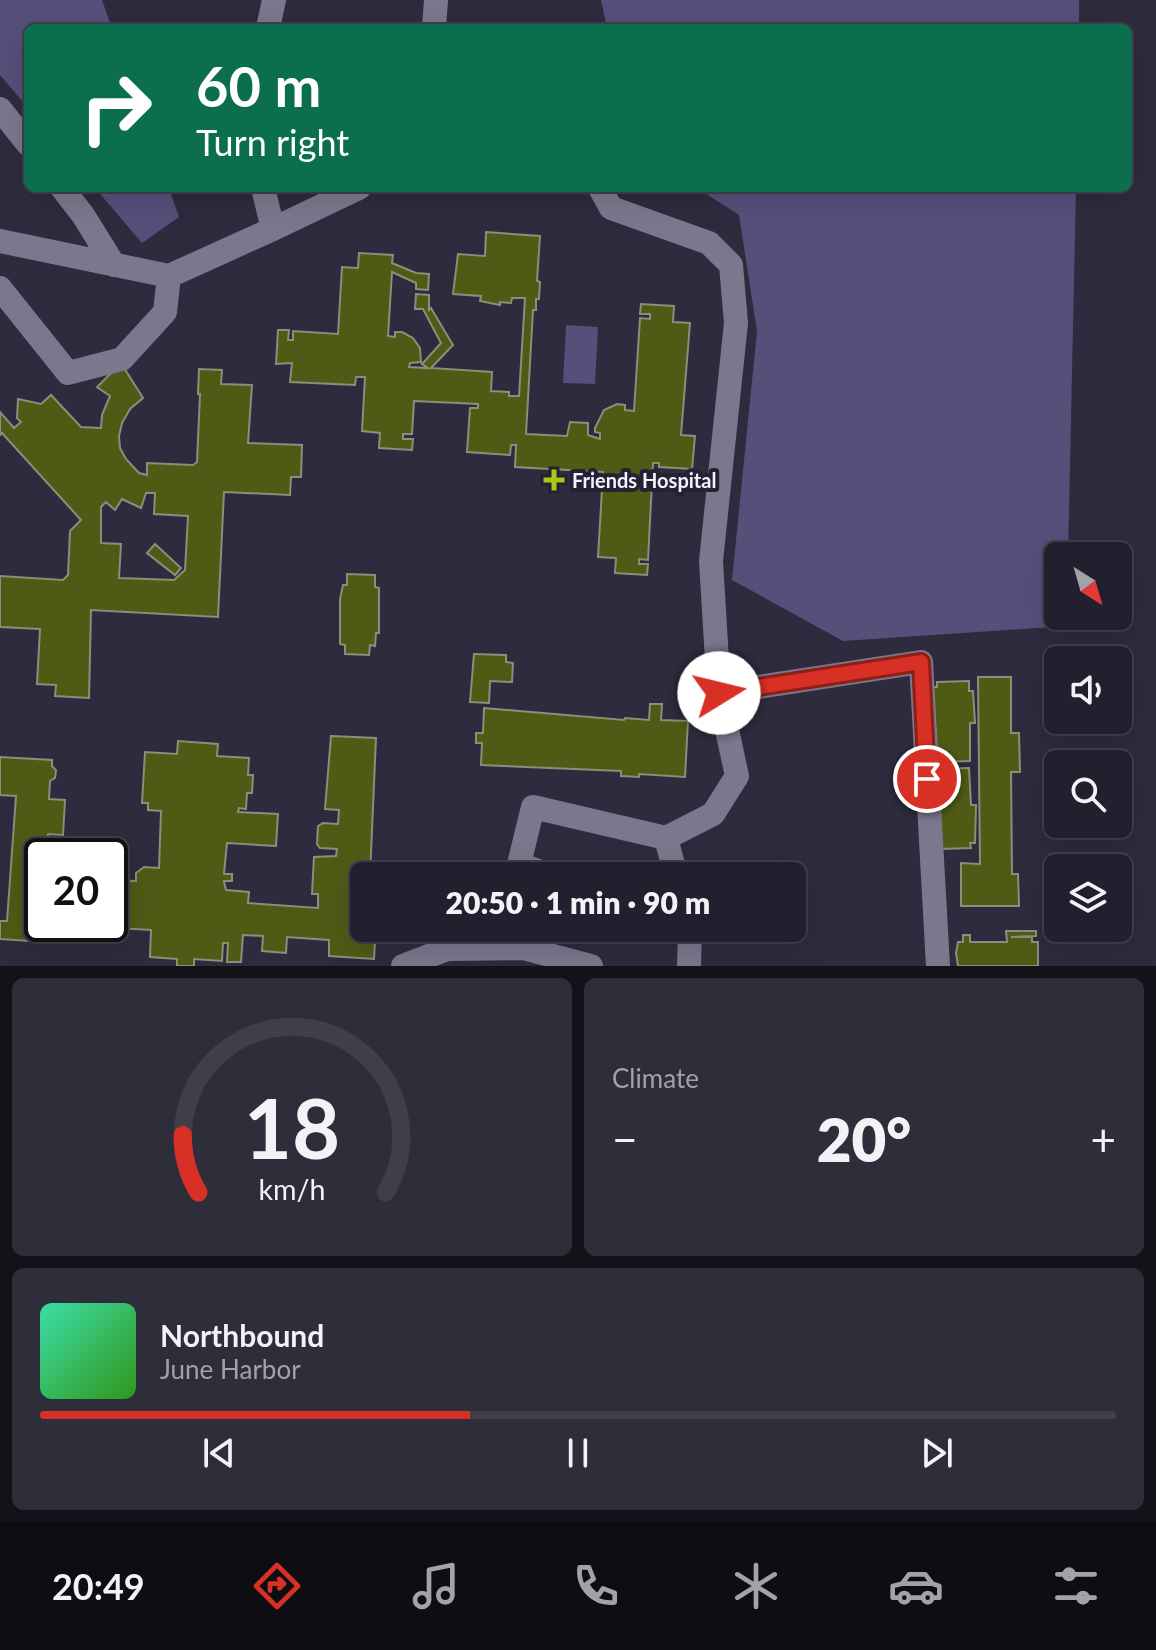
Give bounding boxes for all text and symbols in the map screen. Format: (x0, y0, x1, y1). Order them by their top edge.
text: 60 m (196, 52, 321, 119)
icon: right (64, 56, 168, 160)
text: Turn right (196, 120, 349, 164)
place label: Friends Hospital (572, 468, 716, 492)
marker: Friends Hospital (543, 469, 565, 491)
north arrow (1044, 542, 1132, 630)
map controls (1044, 542, 1132, 942)
button: sound (1044, 646, 1132, 734)
position arrow (677, 651, 761, 735)
pin (893, 745, 961, 813)
button: search (1044, 750, 1132, 838)
icon: arrive (905, 757, 949, 801)
speed limit sign: 20 (24, 838, 128, 942)
button: layers (1044, 854, 1132, 942)
text: 20:50 · 1 min · 90 m (446, 884, 710, 920)
text: Climate (612, 1062, 699, 1094)
text: 18 (244, 1077, 340, 1177)
text: 20° (817, 1103, 911, 1175)
text: − (612, 1113, 638, 1165)
text: + (1090, 1113, 1116, 1165)
text: km/h (259, 1172, 325, 1206)
text: Northbound (160, 1317, 324, 1353)
text: June Harbor (160, 1353, 301, 1385)
icon: previous (197, 1431, 241, 1475)
icon: pause (556, 1431, 600, 1475)
icon: next (915, 1431, 959, 1475)
icon: directions (249, 1558, 305, 1614)
icon: music (408, 1558, 464, 1614)
icon: phone (568, 1558, 624, 1614)
icon: climate (728, 1558, 784, 1614)
icon: car (888, 1558, 944, 1614)
icon: filters (1048, 1558, 1104, 1614)
text: 20:49 (52, 1564, 145, 1608)

